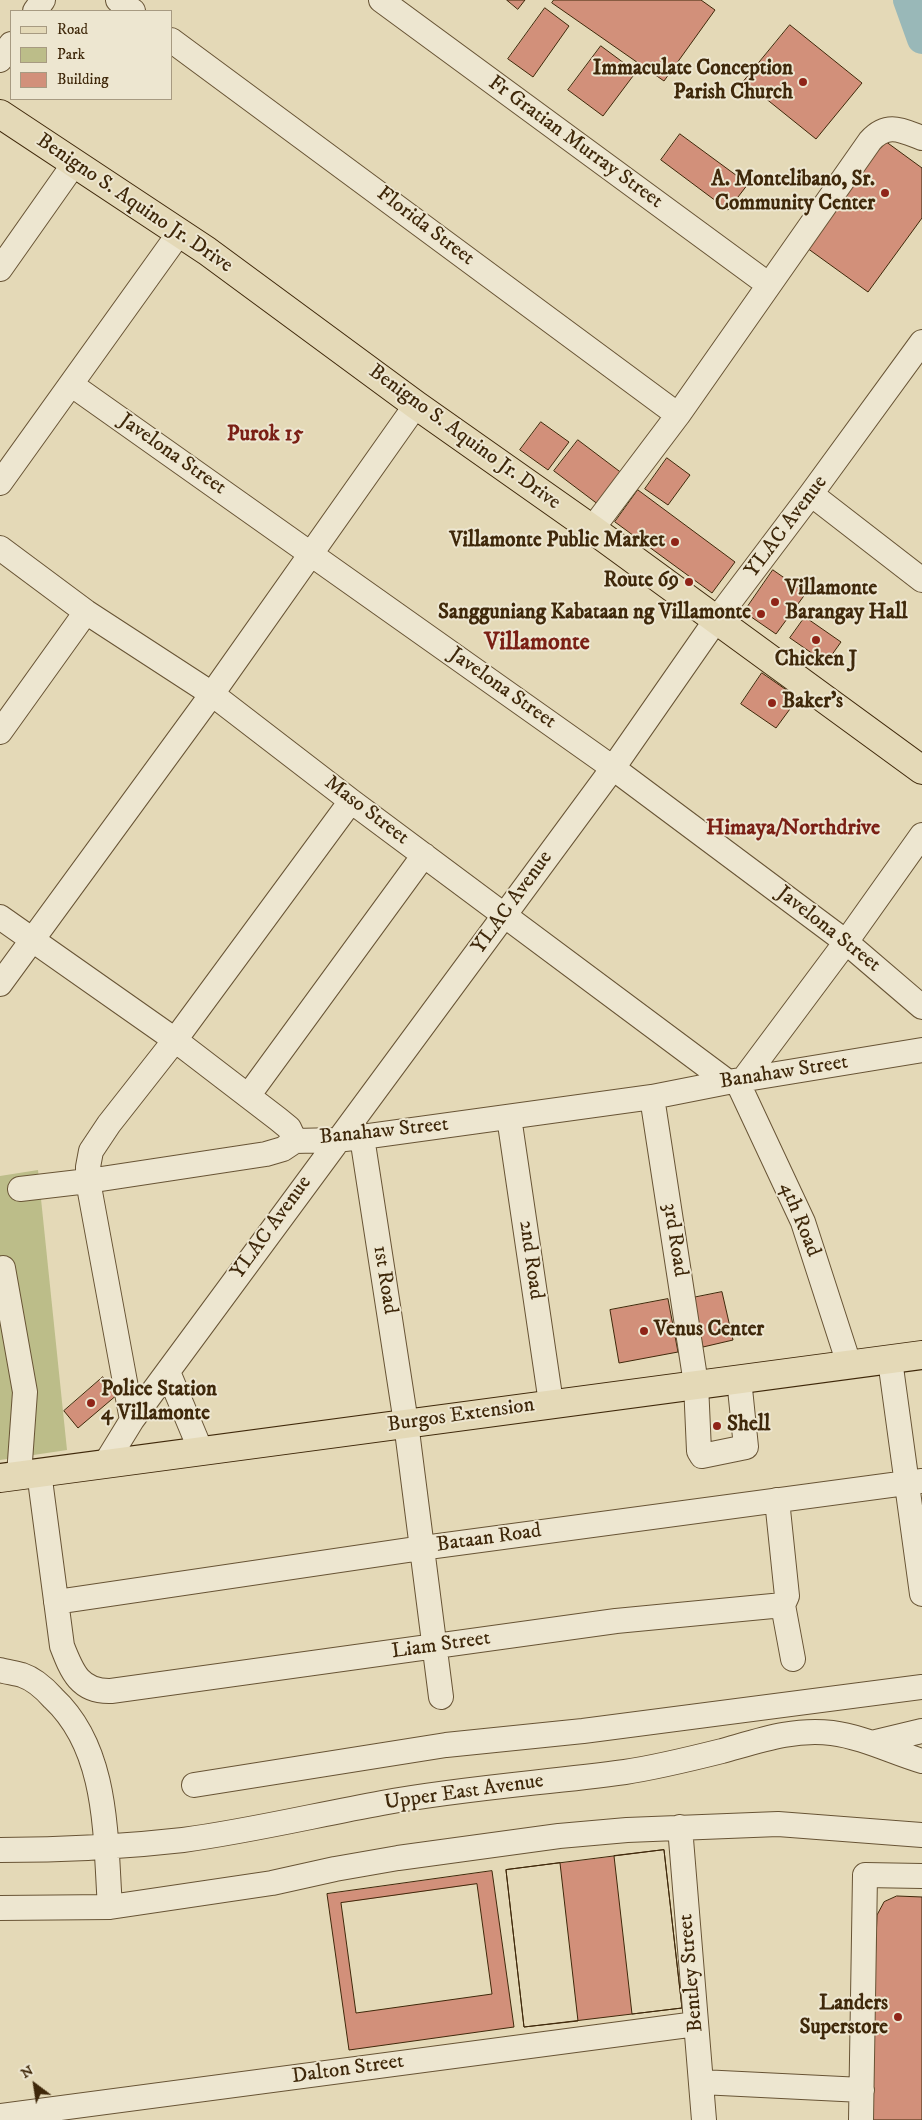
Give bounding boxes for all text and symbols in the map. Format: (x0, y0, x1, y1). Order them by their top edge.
legend (10, 10, 172, 100)
text: Road (57, 20, 88, 39)
text: Park (57, 45, 85, 64)
place label: Immaculate Conception Parish Church (593, 57, 793, 107)
text: Building (57, 70, 109, 89)
street label: Fr Gratian Murray Street (483, 71, 667, 215)
marker: Immaculate Conception Parish Church (797, 76, 809, 88)
street label: Benigno S. Aquino Jr. Drive (31, 129, 237, 279)
place label: A. Montelibano, Sr. Community Center (711, 168, 875, 218)
street label: Florida Street (371, 182, 479, 272)
marker: A. Montelibano, Sr. Community Center (879, 187, 891, 199)
street label: Benigno S. Aquino Jr. Drive (363, 360, 565, 516)
street label: Javelona Street (113, 409, 231, 501)
district label: Purok 15 (227, 422, 303, 448)
street label: YLAC Avenue (740, 471, 834, 583)
place label: Villamonte Public Market (449, 529, 665, 555)
marker: Villamonte Public Market (669, 536, 681, 548)
place label: Route 69 (603, 569, 679, 595)
marker: Route 69 (683, 576, 695, 588)
place label: Villamonte Barangay Hall (785, 577, 908, 627)
marker: Villamonte Barangay Hall (769, 596, 781, 608)
place label: Sangguniang Kabataan ng Villamonte (438, 601, 751, 627)
marker: Sangguniang Kabataan ng Villamonte (755, 608, 767, 620)
district label: Villamonte (484, 630, 590, 658)
marker: Chicken J (810, 634, 822, 646)
street label: Javelona Street (443, 643, 561, 735)
place label: Chicken J (775, 648, 857, 674)
place label: Baker's (782, 690, 843, 716)
marker: Baker's (766, 697, 778, 709)
street label: Maso Street (319, 771, 413, 851)
district label: Himaya/Northdrive (706, 816, 880, 842)
street label: YLAC Avenue (467, 847, 559, 959)
street label: Javelona Street (771, 882, 885, 978)
street label: Banahaw Street (718, 1050, 850, 1096)
street label: Banahaw Street (318, 1113, 450, 1151)
street label: YLAC Avenue (226, 1172, 318, 1284)
street label: 4th Road (773, 1179, 825, 1261)
street label: 3rd Road (656, 1201, 692, 1279)
street label: 2nd Road (512, 1219, 548, 1301)
street label: 1st Road (366, 1244, 402, 1316)
place label: Venus Center (654, 1318, 764, 1344)
marker: Venus Center (638, 1325, 650, 1337)
place label: Police Station 4 Villamonte (101, 1378, 217, 1428)
street label: Burgos Extension (386, 1393, 536, 1439)
marker: Police Station 4 Villamonte (85, 1397, 97, 1409)
place label: Shell (727, 1413, 770, 1439)
marker: Shell (711, 1420, 723, 1432)
street label: Bataan Road (435, 1519, 543, 1559)
street label: Liam Street (390, 1627, 492, 1665)
street label: Upper East Avenue (383, 1769, 545, 1817)
street label: Bentley Street (674, 1913, 710, 2033)
place label: Landers Superstore (799, 1992, 888, 2042)
marker: Landers Superstore (892, 2011, 904, 2023)
street label: Dalton Street (290, 2050, 406, 2090)
north arrow (10, 2060, 60, 2110)
text: N (18, 2061, 37, 2083)

